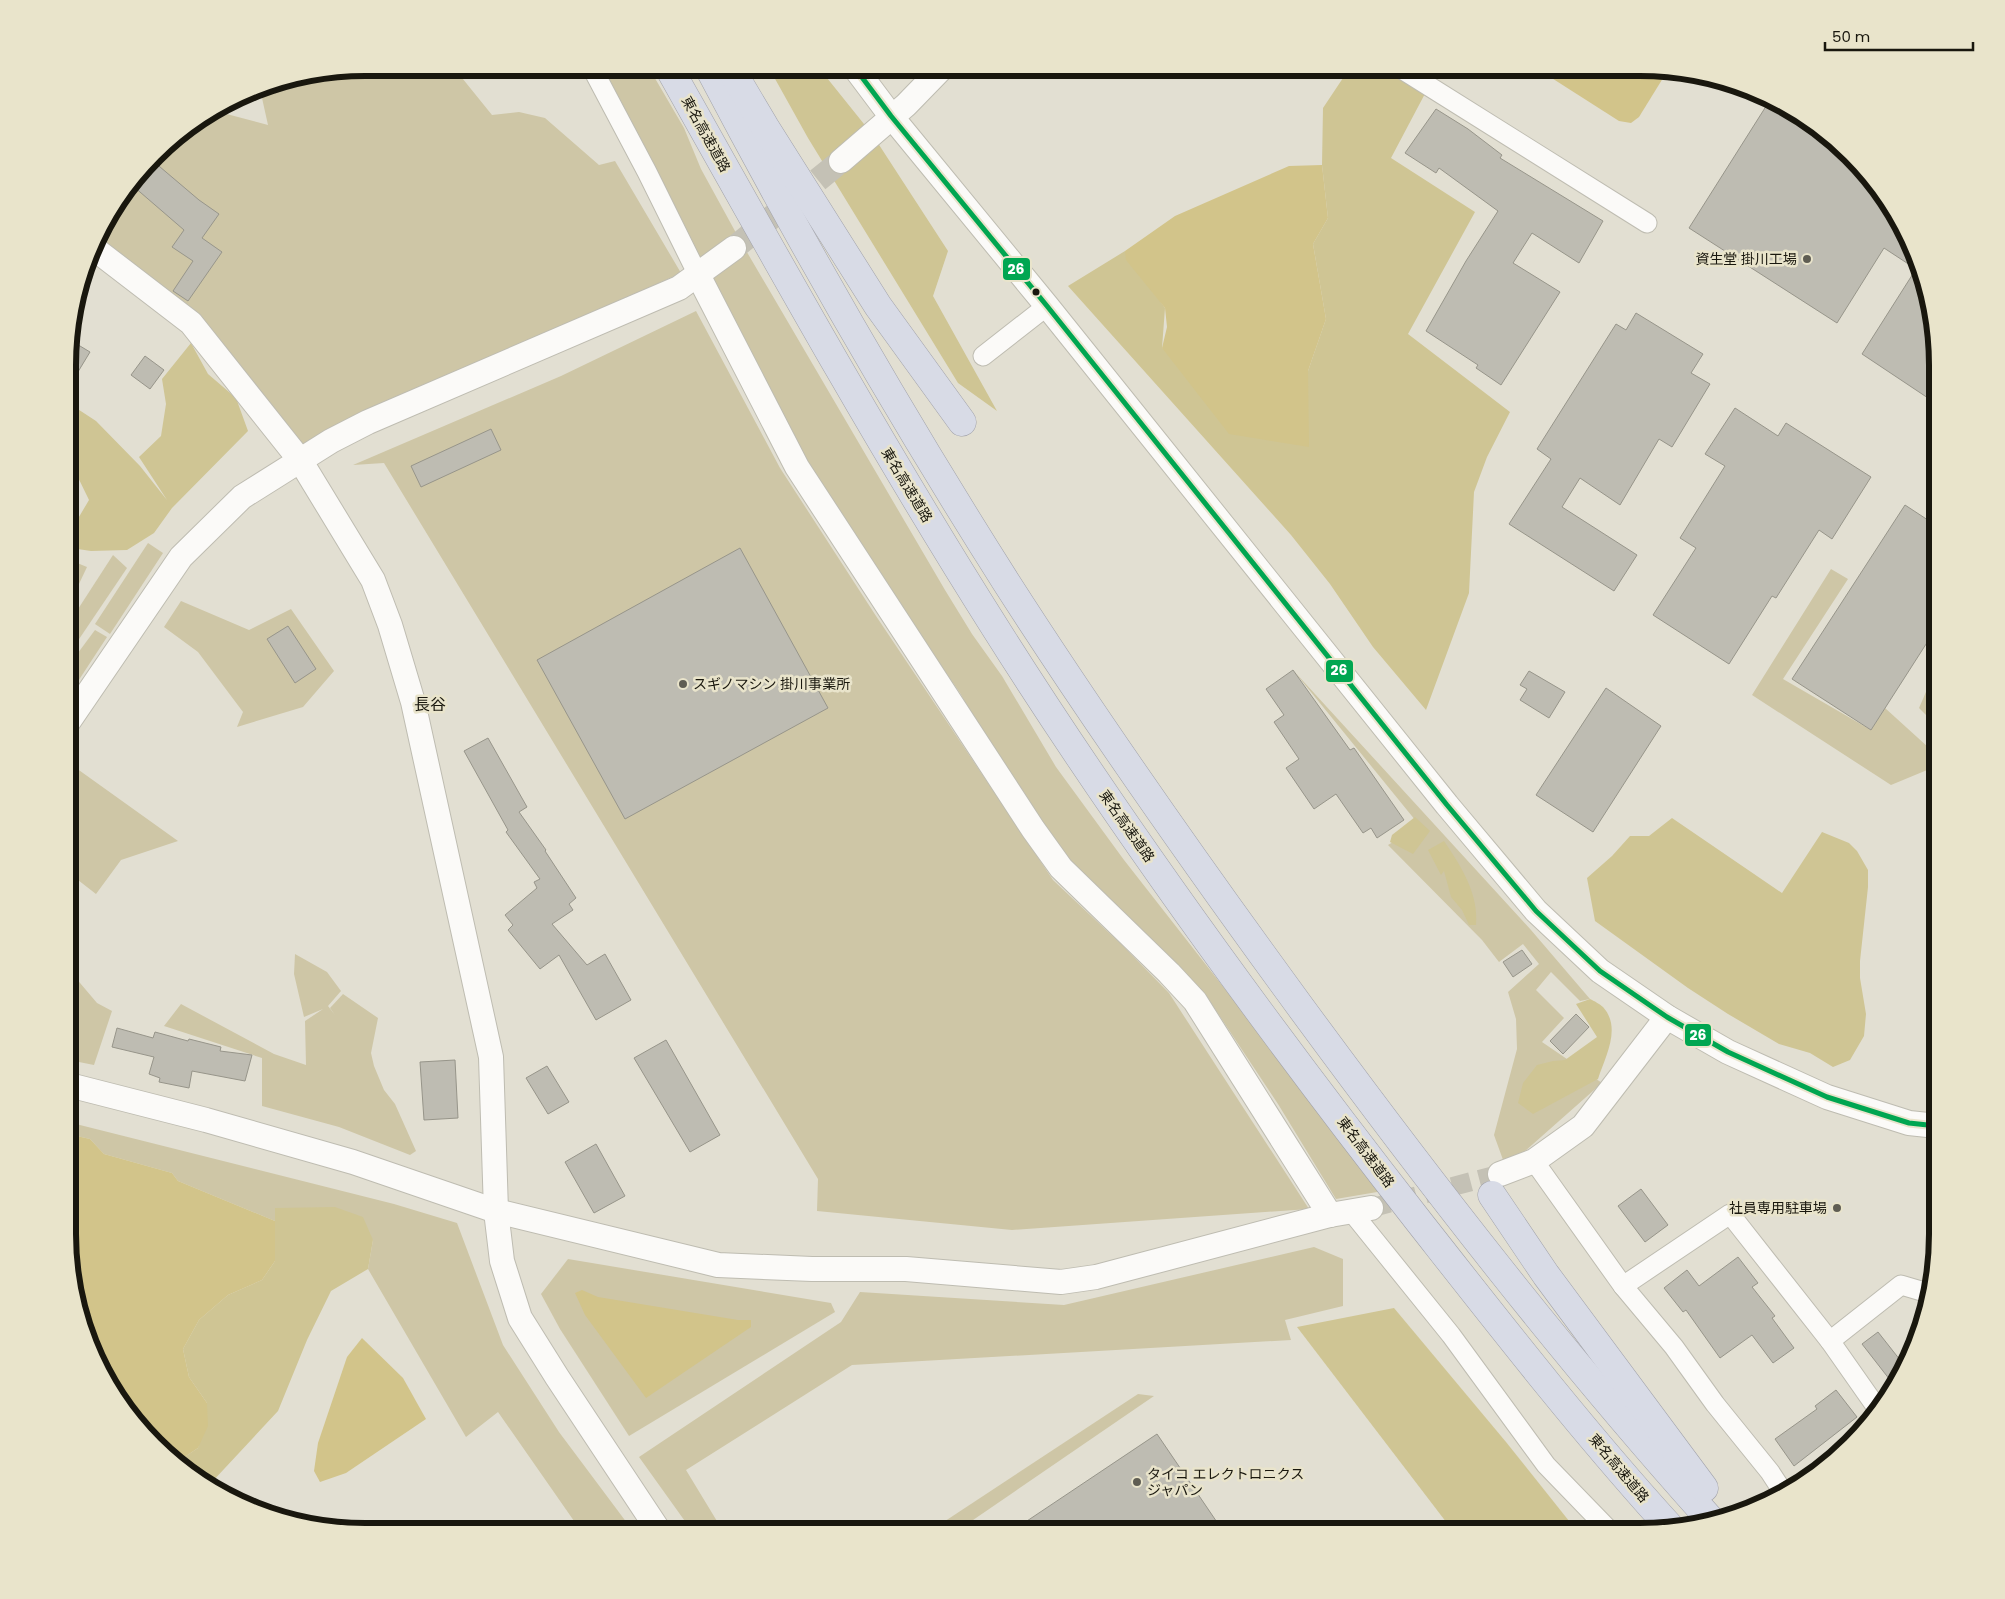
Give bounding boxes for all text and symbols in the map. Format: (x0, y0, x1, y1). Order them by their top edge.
scale bar (1825, 20, 1972, 52)
text: 50 m (1832, 26, 1870, 47)
street label: 東名高速道路 (677, 92, 735, 176)
place label: 資生堂 掛川工場 (1695, 249, 1797, 269)
marker: 資生堂 掛川工場 (1801, 253, 1813, 265)
line badge: 26 (1002, 257, 1031, 281)
text: 26 (1008, 259, 1025, 279)
unlabelled marker (1031, 287, 1041, 297)
street label: 東名高速道路 (877, 444, 937, 526)
line badge: 26 (1325, 659, 1354, 683)
text: 26 (1331, 660, 1348, 680)
place label: スギノマシン 掛川事業所 (693, 674, 850, 694)
marker: スギノマシン 掛川事業所 (677, 678, 689, 690)
district label: 長谷 (414, 693, 446, 716)
street label: 東名高速道路 (1095, 786, 1159, 866)
line badge: 26 (1684, 1023, 1712, 1047)
text: 26 (1690, 1025, 1707, 1045)
street label: 東名高速道路 (1333, 1112, 1399, 1192)
place label: 社員専用駐車場 (1729, 1198, 1827, 1218)
marker: 社員専用駐車場 (1831, 1202, 1843, 1214)
street label: 東名高速道路 (1584, 1429, 1654, 1507)
place label: タイコ エレクトロニクス ジャパン (1147, 1464, 1304, 1500)
marker: タイコ エレクトロニクス ジャパン (1131, 1476, 1143, 1488)

